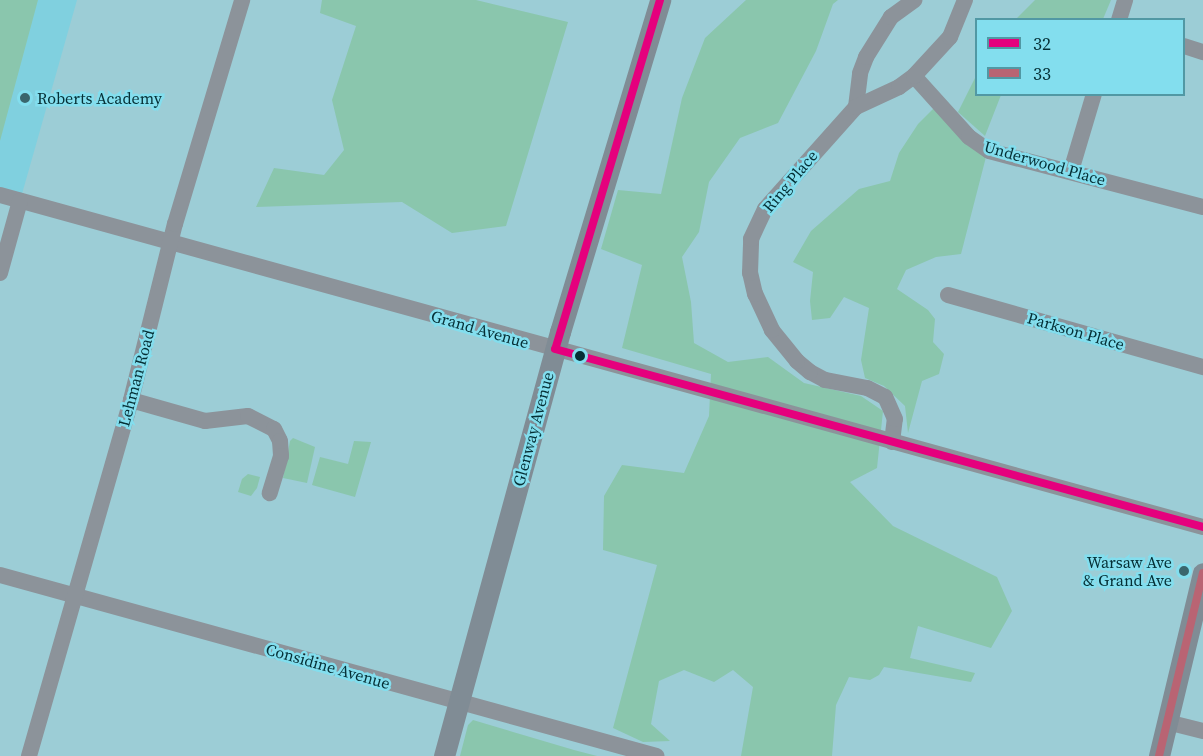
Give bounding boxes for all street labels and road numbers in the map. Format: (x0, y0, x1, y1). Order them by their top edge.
street label: Underwood Place (982, 136, 1108, 190)
street label: Ring Place (759, 146, 821, 216)
street label: Grand Avenue (429, 306, 531, 352)
street label: Parkson Place (1025, 308, 1127, 354)
street label: Lehman Road (114, 328, 158, 428)
street label: Glenway Avenue (509, 370, 557, 488)
street label: Considine Avenue (264, 639, 392, 693)

